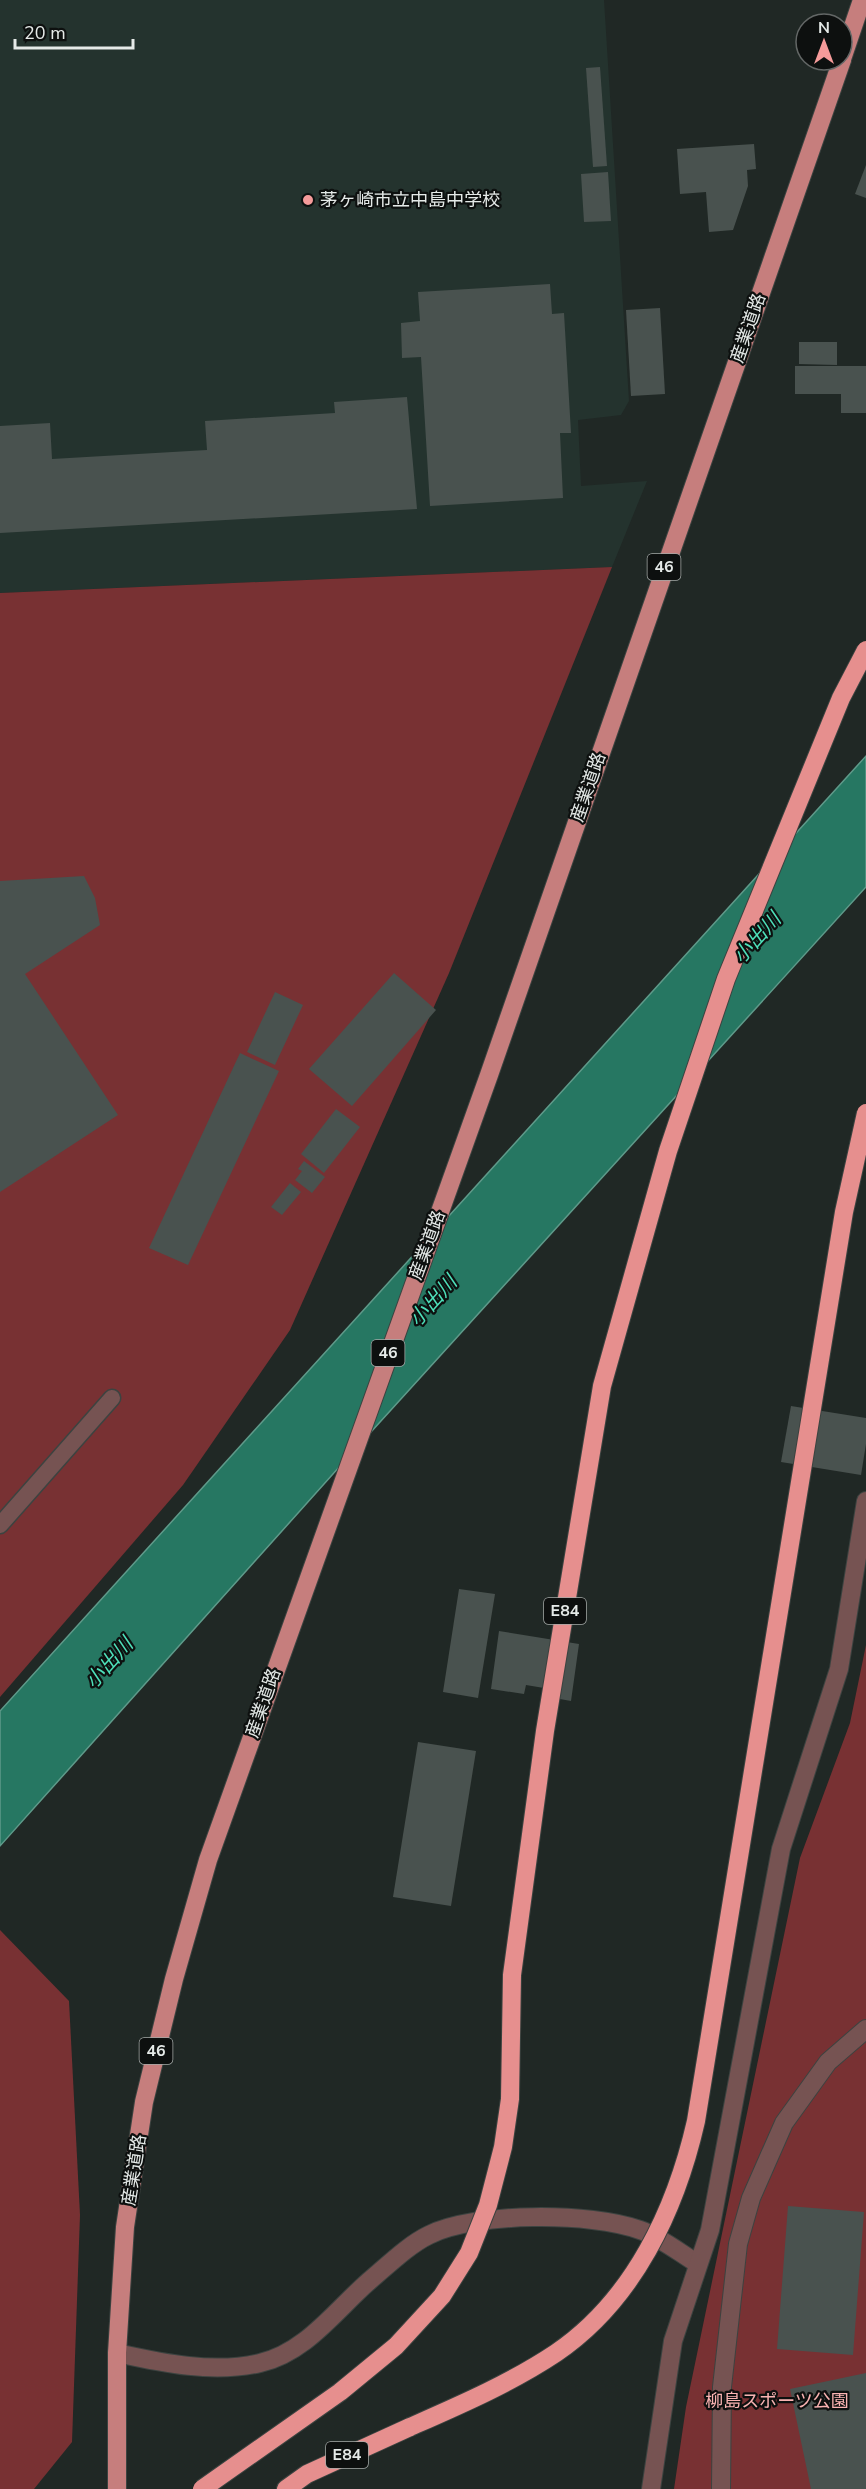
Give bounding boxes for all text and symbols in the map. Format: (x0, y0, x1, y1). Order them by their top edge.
scale bar (15, 12, 134, 50)
north arrow (794, 12, 854, 72)
text: N (818, 17, 830, 39)
text: 20 m (24, 21, 66, 45)
place label: 茅ヶ崎市立中島中学校 (320, 188, 500, 212)
marker: 茅ヶ崎市立中島中学校 (301, 193, 315, 207)
street label: 産業道路 (725, 290, 771, 366)
road number: 46 (648, 554, 680, 580)
street label: 産業道路 (565, 749, 611, 825)
water label: 小出川 (727, 905, 788, 969)
street label: 産業道路 (403, 1207, 451, 1283)
water label: 小出川 (403, 1268, 464, 1332)
road number: 46 (372, 1340, 404, 1366)
road number: E84 (544, 1598, 586, 1624)
water label: 小出川 (79, 1630, 140, 1694)
street label: 産業道路 (240, 1665, 286, 1741)
road number: 46 (140, 2038, 172, 2064)
street label: 産業道路 (117, 2133, 151, 2207)
park label: 柳島スポーツ公園 (705, 2389, 849, 2413)
road number: E84 (326, 2442, 368, 2468)

